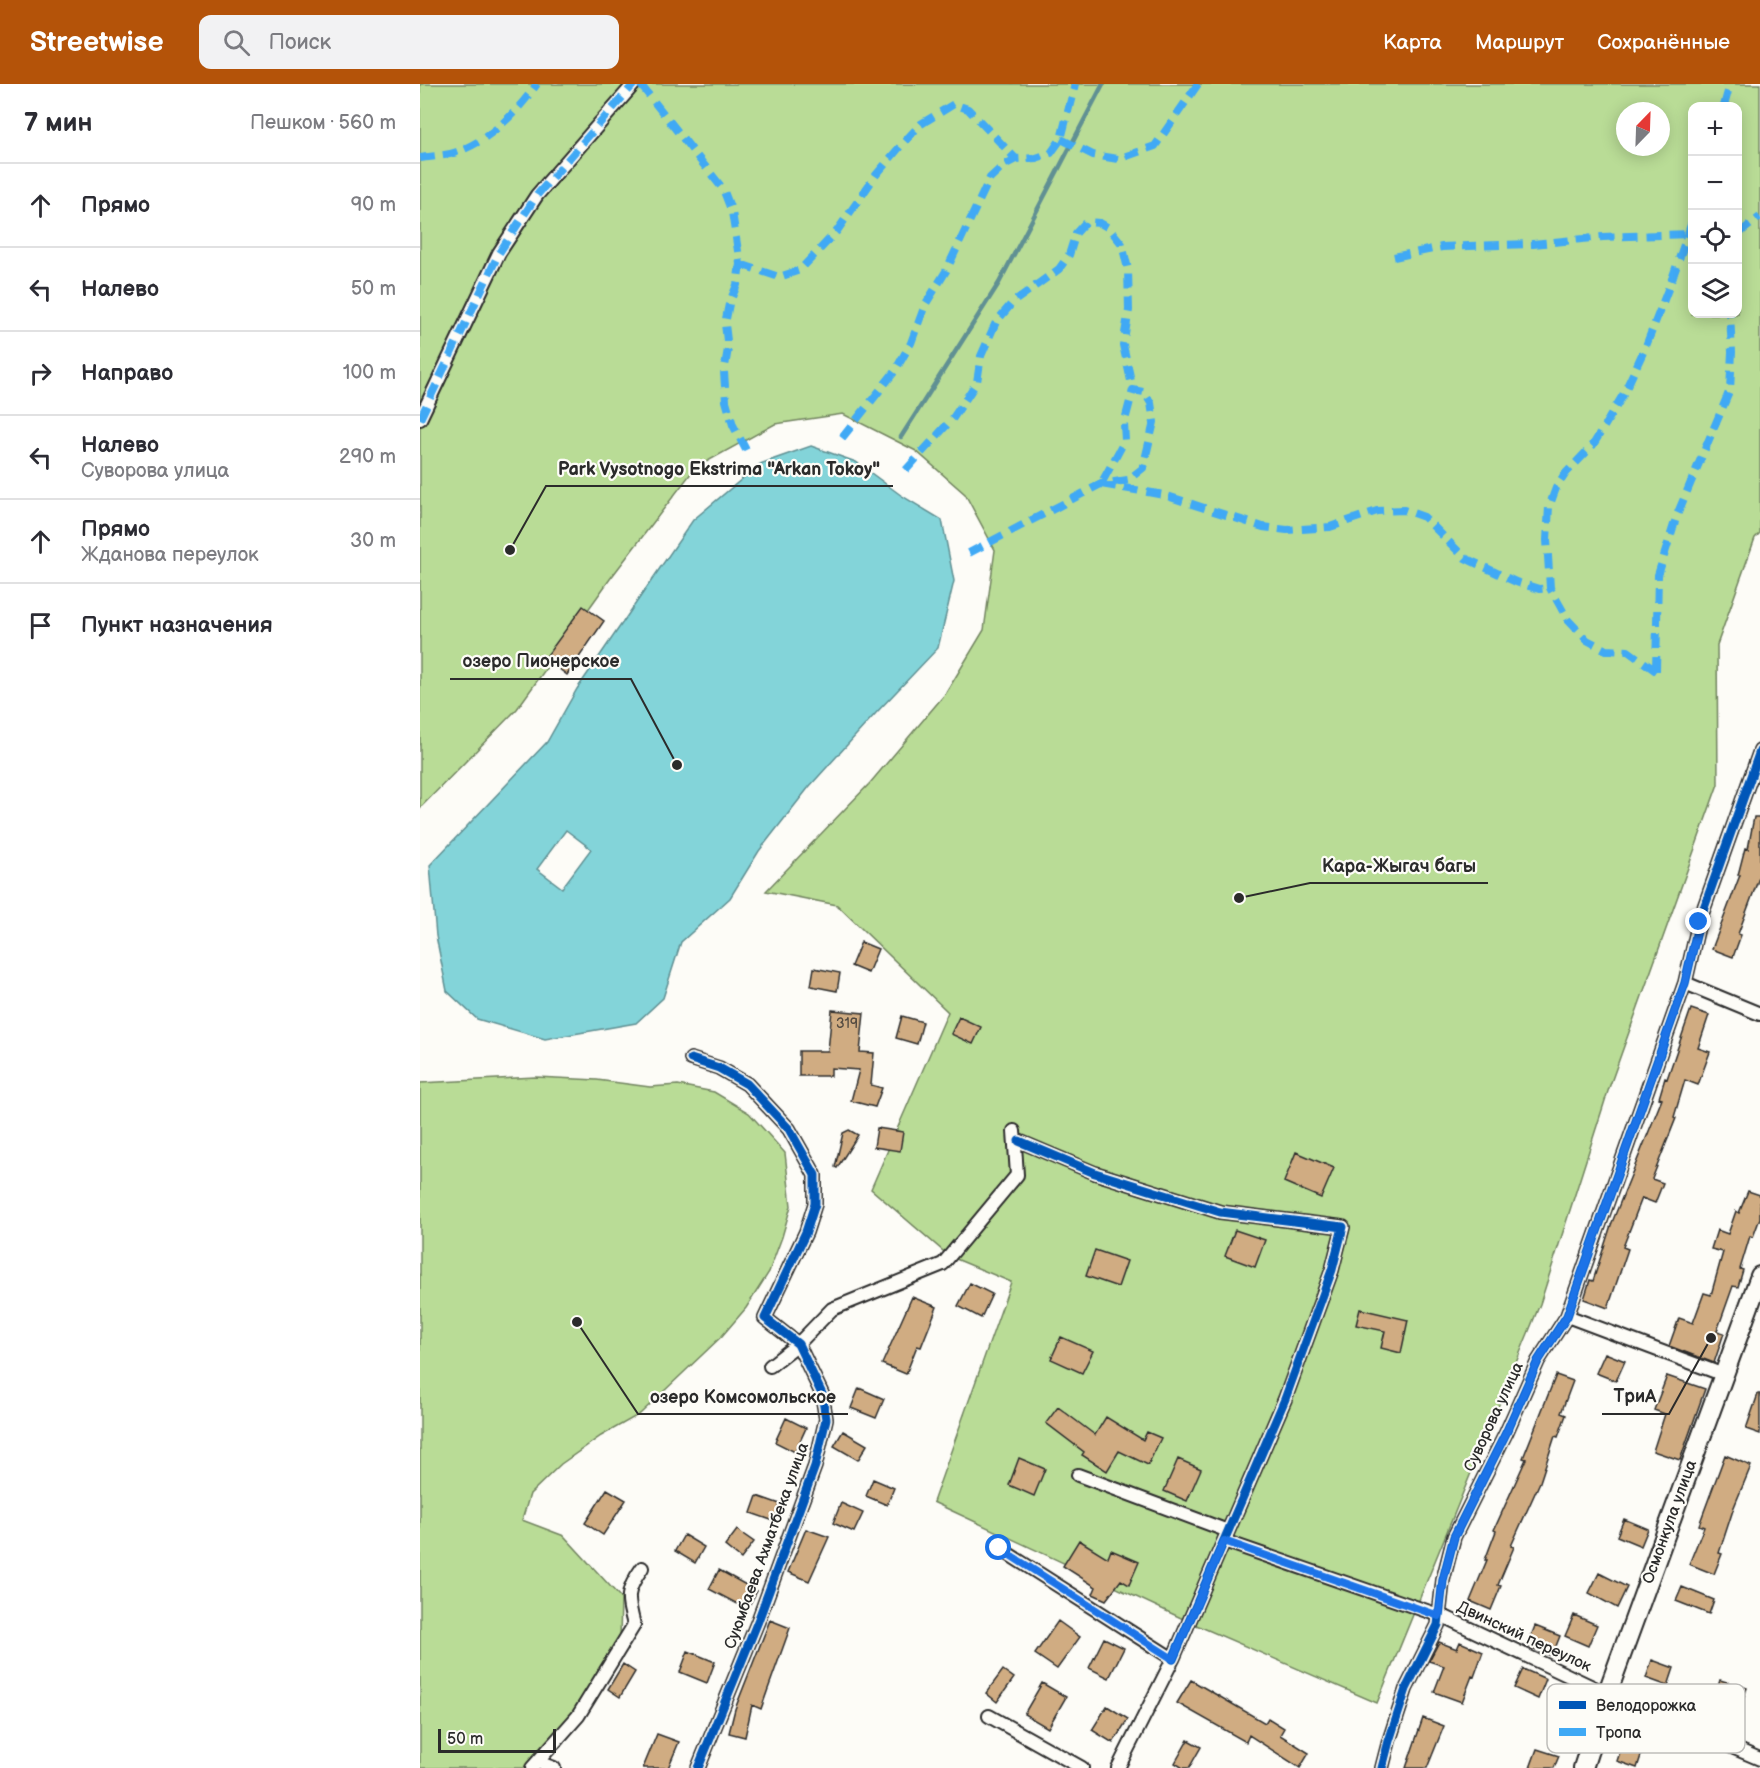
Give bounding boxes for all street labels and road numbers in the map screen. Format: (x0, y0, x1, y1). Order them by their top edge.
street label: Суворова улица (1460, 1359, 1528, 1475)
street label: Суюмбаева Ахматбека улица (721, 1440, 813, 1652)
street label: Осмонкула улица (1639, 1457, 1701, 1586)
street label: Двинский переулок (1454, 1598, 1595, 1677)

